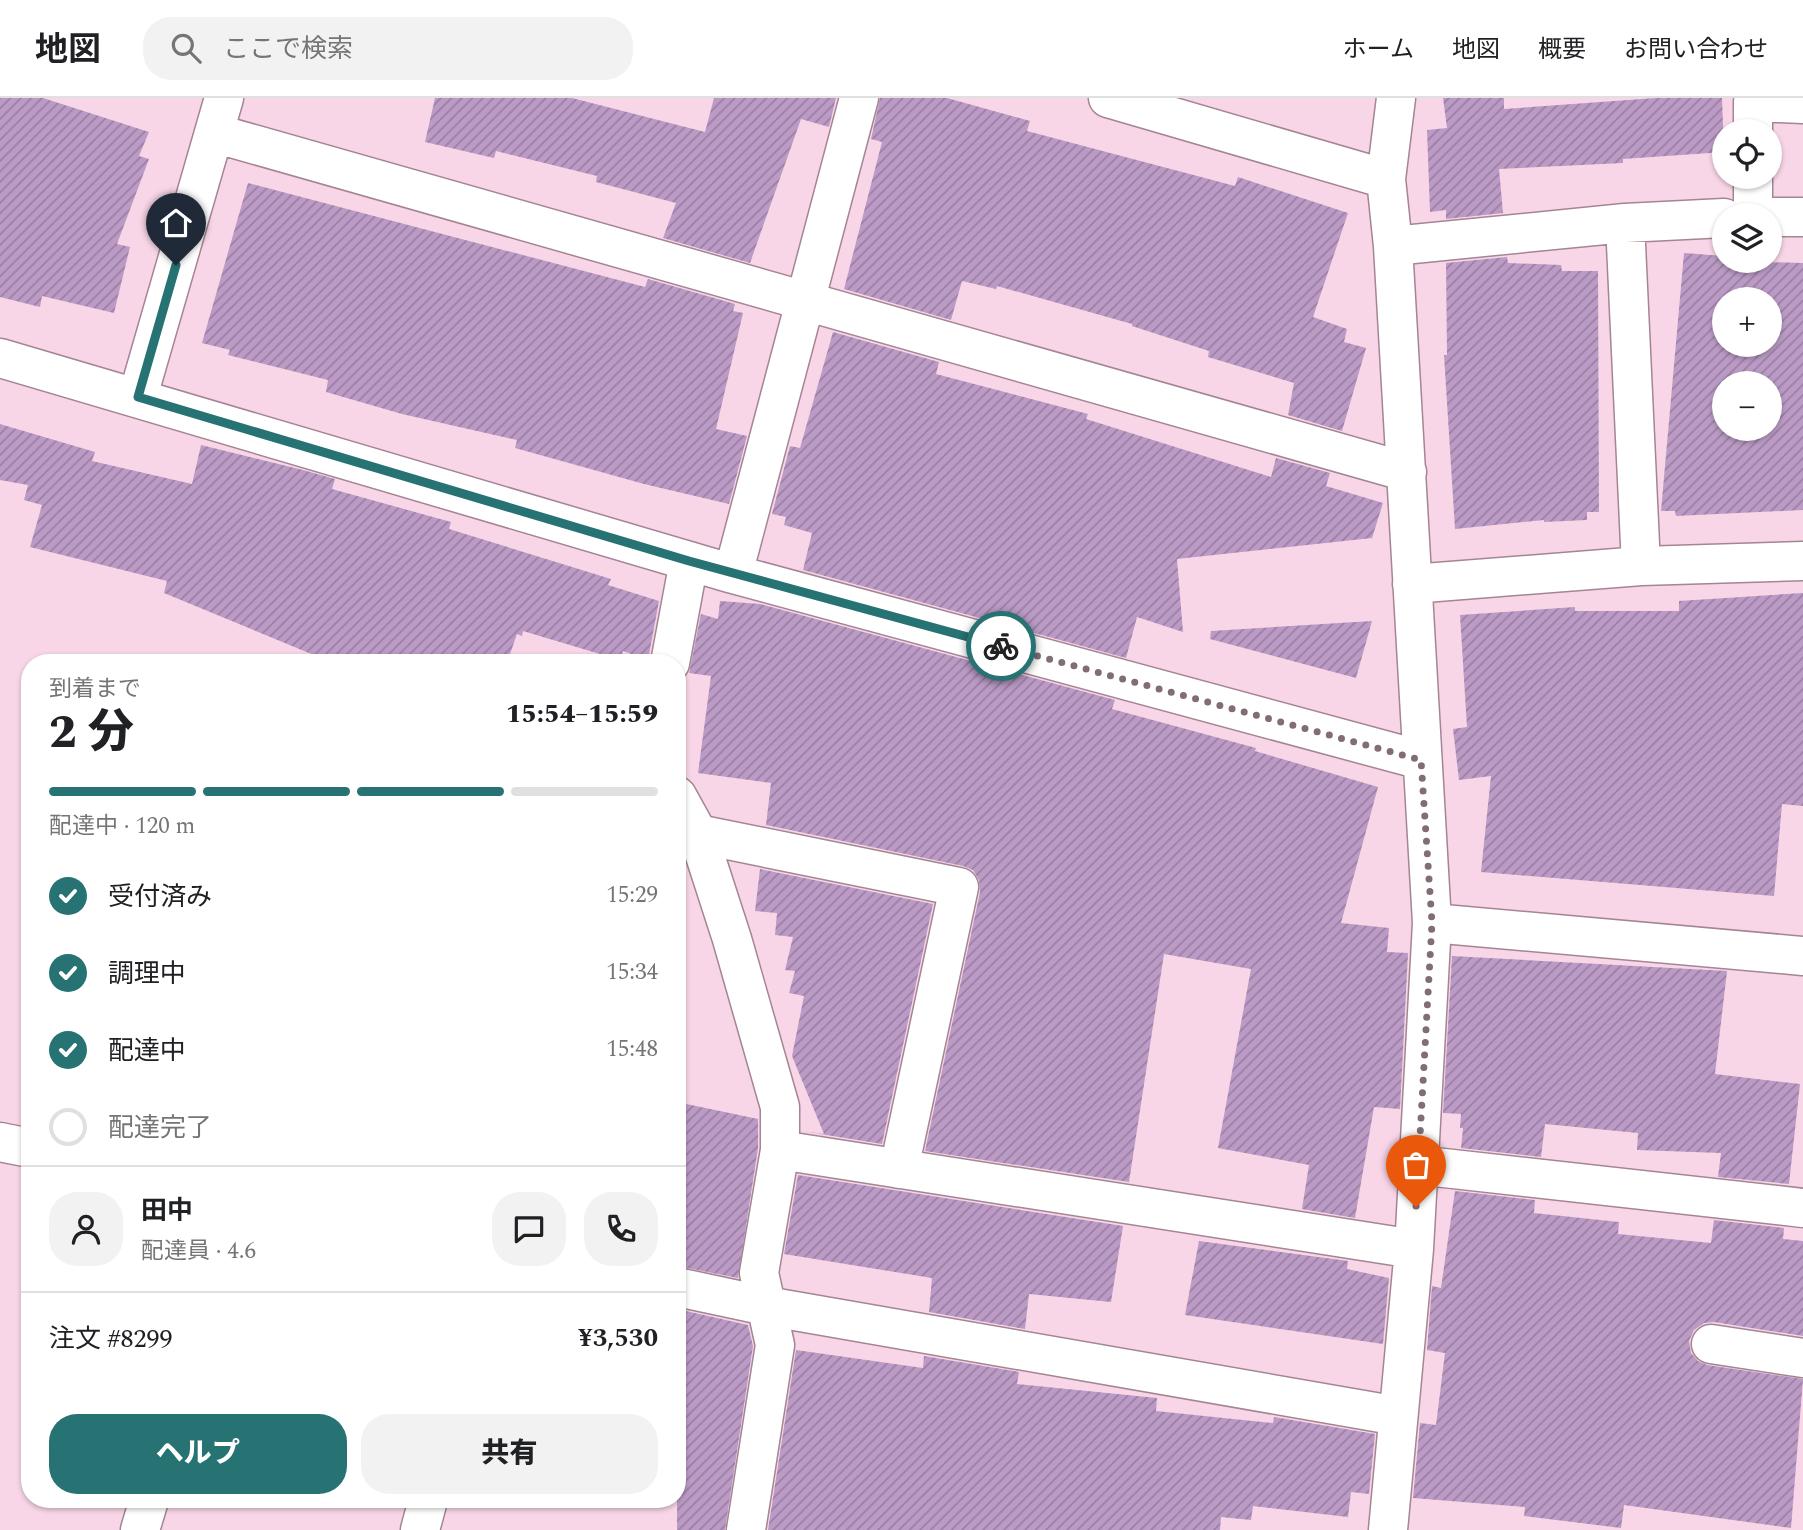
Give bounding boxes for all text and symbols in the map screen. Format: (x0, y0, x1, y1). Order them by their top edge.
search box (143, 17, 633, 80)
text: 地図 (35, 25, 101, 75)
icon: search (167, 29, 205, 67)
text: ここで検索 (223, 29, 353, 69)
text: ホーム (1343, 32, 1414, 68)
text: 地図 (1452, 32, 1500, 68)
text: 概要 (1538, 32, 1586, 68)
text: お問い合わせ (1624, 32, 1768, 68)
map controls (1712, 119, 1782, 441)
button: locate (1712, 119, 1782, 189)
pin (146, 193, 206, 265)
button: layers (1712, 203, 1782, 273)
icon: home (157, 204, 195, 242)
button: + (1712, 287, 1782, 357)
button: − (1712, 371, 1782, 441)
courier (966, 611, 1036, 681)
icon: bike (982, 627, 1020, 665)
text: 到着まで (49, 672, 141, 707)
text: 15:54–15:59 (506, 694, 658, 734)
text: 2 分 (49, 698, 134, 768)
text: 配達中 · 120 m (49, 809, 195, 844)
icon: check (49, 877, 87, 915)
text: 受付済み (108, 877, 212, 917)
text: 15:29 (606, 878, 658, 913)
icon: check (49, 954, 87, 992)
text: 調理中 (108, 954, 186, 994)
text: 15:34 (606, 955, 658, 990)
icon: check (49, 1031, 87, 1069)
text: 配達中 (108, 1031, 186, 1071)
text: 15:48 (606, 1032, 658, 1067)
text: 配達完了 (108, 1108, 212, 1148)
pin (1386, 1135, 1446, 1207)
icon: bag (1397, 1146, 1435, 1184)
text: 田中 (141, 1191, 193, 1231)
button: person (49, 1192, 123, 1266)
button: chat (492, 1192, 566, 1266)
button: phone (584, 1192, 658, 1266)
text: 配達員 · 4.6 (141, 1234, 256, 1269)
text: ¥3,530 (578, 1318, 658, 1358)
text: 注文 #8299 (49, 1319, 173, 1359)
button: ヘルプ (49, 1414, 347, 1494)
button: 共有 (361, 1414, 658, 1494)

